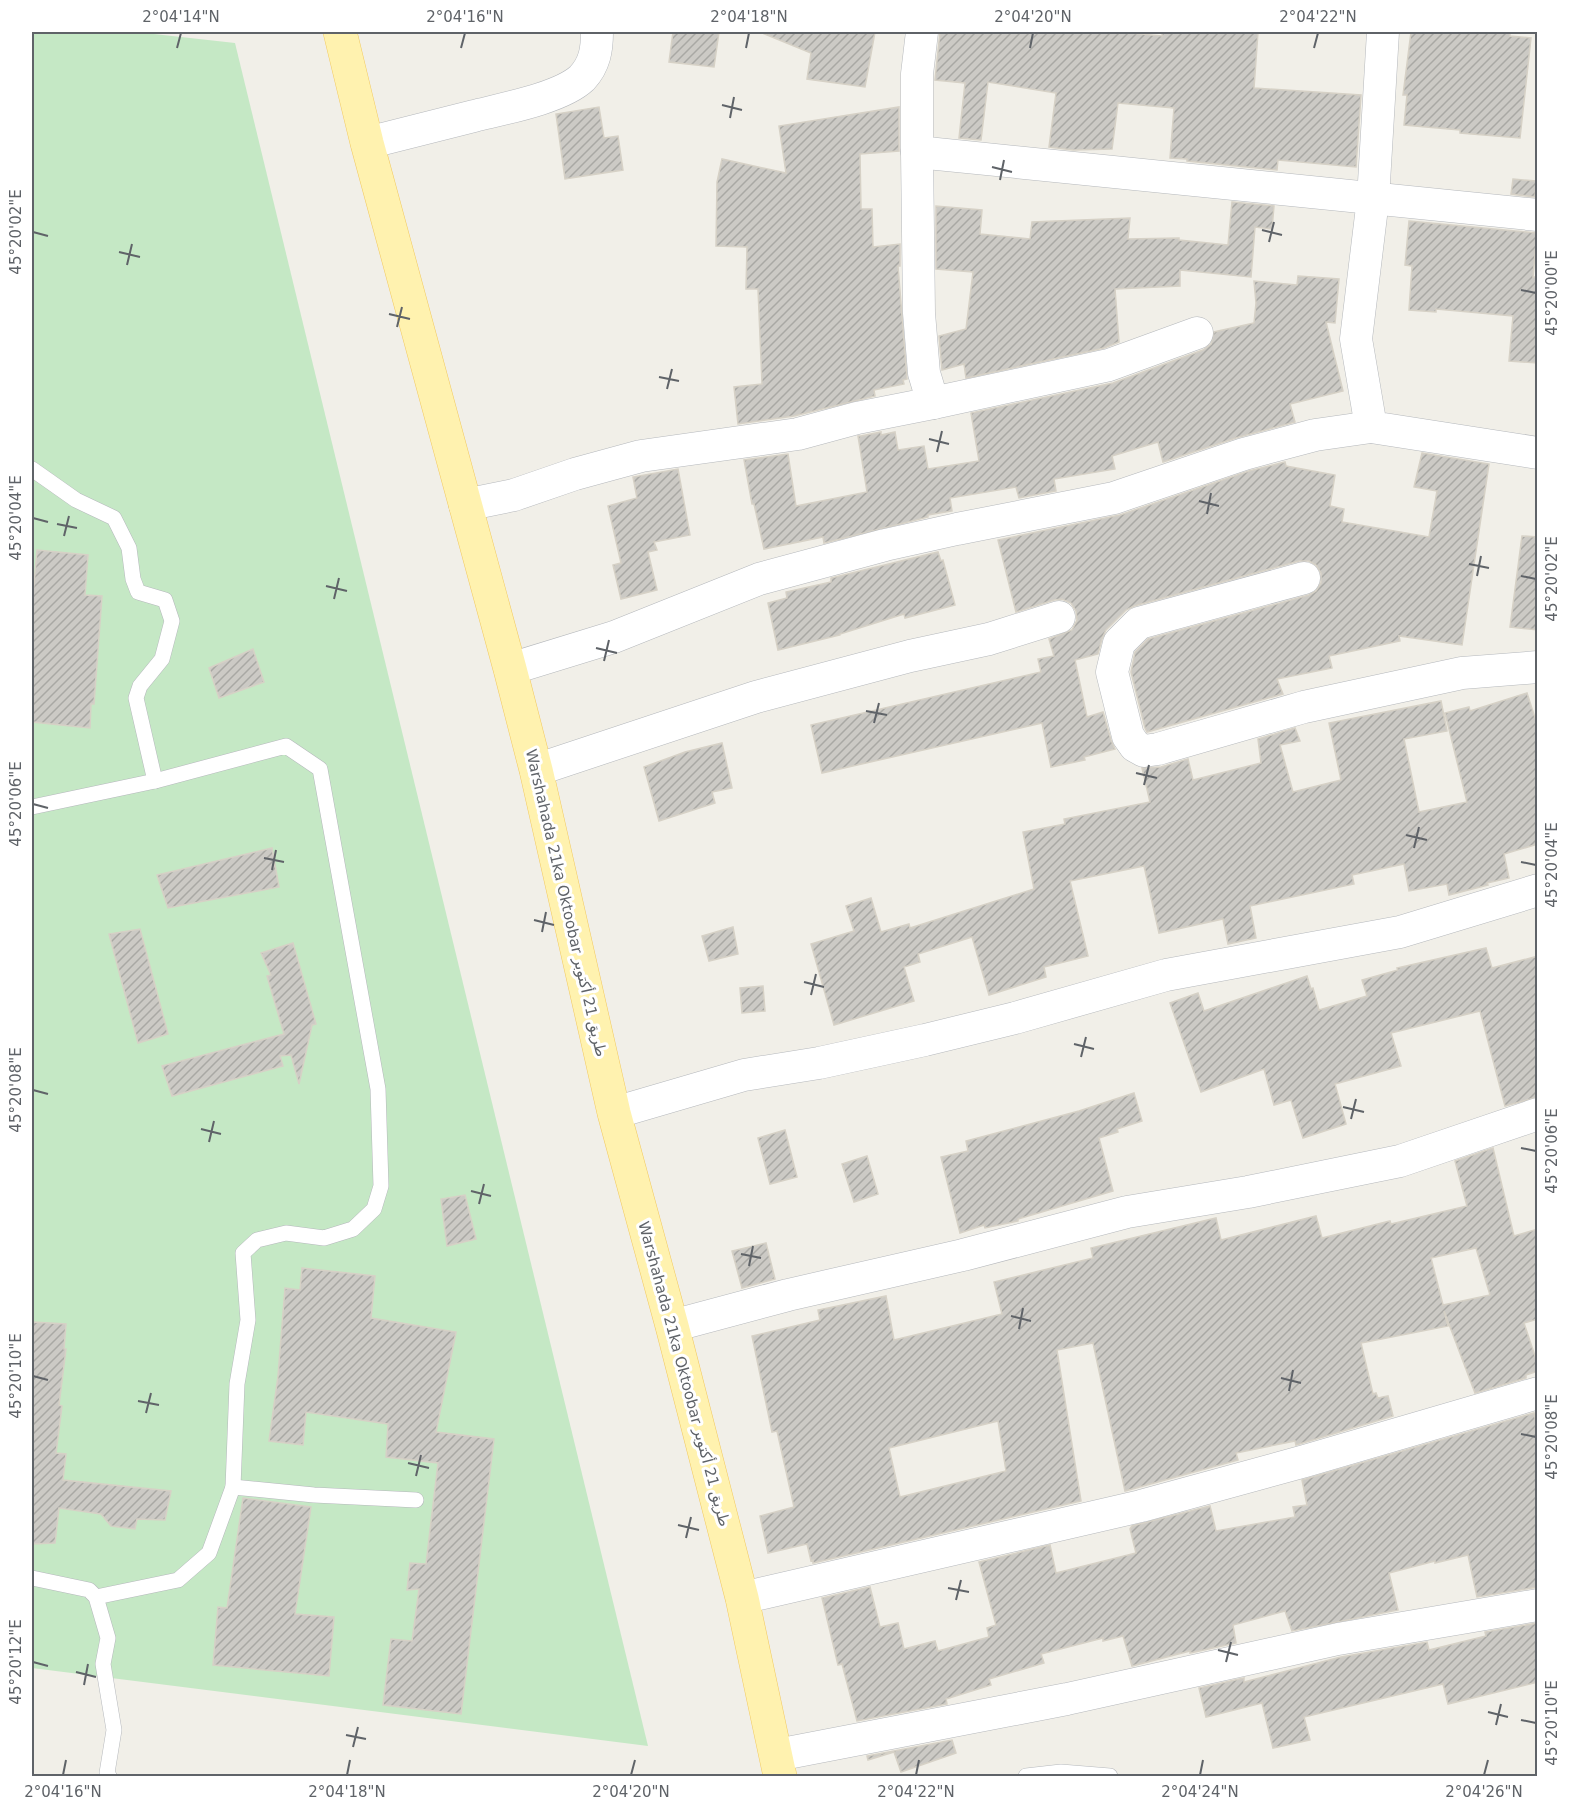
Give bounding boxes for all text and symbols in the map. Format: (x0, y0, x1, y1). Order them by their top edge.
text: 2°04'14"N (142, 8, 220, 26)
text: 2°04'16"N (426, 8, 504, 26)
text: 2°04'18"N (710, 8, 788, 26)
text: 2°04'20"N (994, 8, 1072, 26)
text: 2°04'22"N (1279, 8, 1357, 26)
text: 45°20'02"E (7, 189, 25, 275)
text: 45°20'00"E (1543, 250, 1561, 336)
text: 45°20'04"E (7, 475, 25, 561)
text: 45°20'02"E (1543, 536, 1561, 622)
street label: Warshahada 21ka Oktoobar طريق 21 أكتوبر (522, 747, 611, 1059)
text: 45°20'06"E (7, 761, 25, 847)
text: 45°20'04"E (1543, 822, 1561, 908)
text: 45°20'08"E (7, 1047, 25, 1133)
text: 45°20'06"E (1543, 1108, 1561, 1194)
street label: Warshahada 21ka Oktoobar طريق 21 أكتوبر (634, 1219, 734, 1529)
text: 45°20'10"E (7, 1333, 25, 1419)
text: 45°20'08"E (1543, 1394, 1561, 1480)
text: 45°20'12"E (7, 1619, 25, 1705)
text: 45°20'10"E (1543, 1680, 1561, 1766)
text: 2°04'16"N (24, 1783, 102, 1801)
text: 2°04'18"N (308, 1783, 386, 1801)
text: 2°04'20"N (592, 1783, 670, 1801)
text: 2°04'22"N (877, 1783, 955, 1801)
text: 2°04'24"N (1161, 1783, 1239, 1801)
text: 2°04'26"N (1445, 1783, 1523, 1801)

